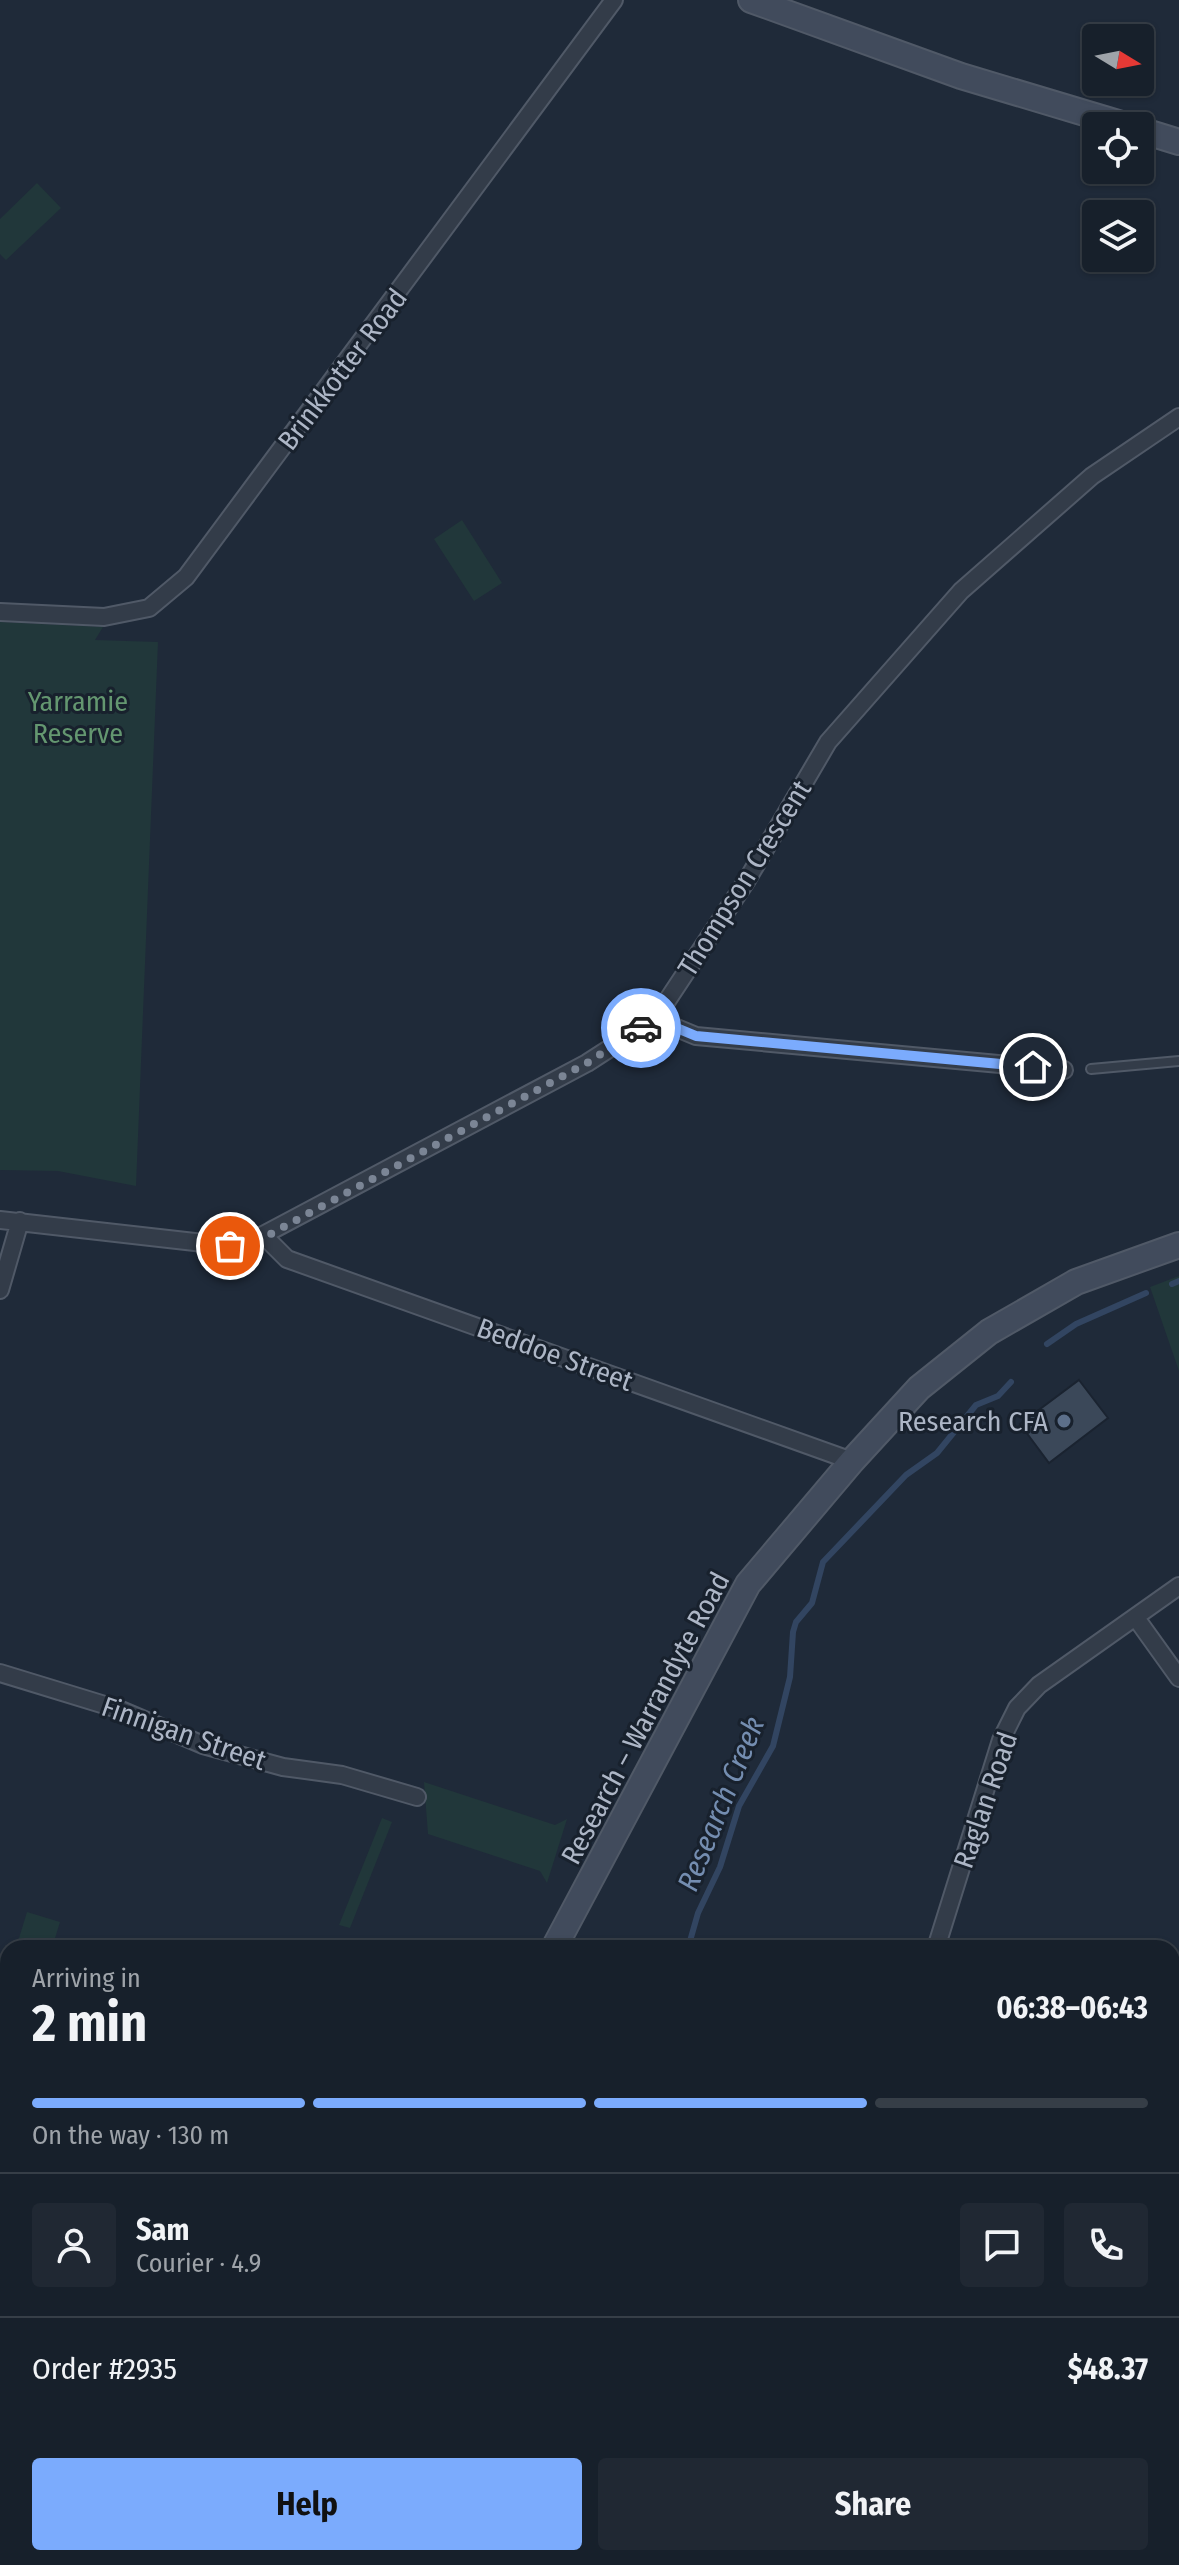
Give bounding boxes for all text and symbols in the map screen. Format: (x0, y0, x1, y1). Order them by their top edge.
north arrow (1082, 24, 1154, 96)
map controls (1082, 24, 1154, 272)
button: locate (1082, 112, 1154, 184)
button: layers (1082, 200, 1154, 272)
street label: Brinkkotter Road (271, 282, 414, 457)
park label: Yarramie Reserve (28, 685, 128, 750)
street label: Thompson Crescent (671, 774, 818, 982)
courier (601, 988, 681, 1068)
icon: car (619, 1006, 663, 1050)
pin (999, 1033, 1067, 1101)
icon: home (1011, 1045, 1055, 1089)
pin (196, 1212, 264, 1280)
icon: bag (208, 1224, 252, 1268)
street label: Beddoe Street (473, 1311, 638, 1398)
place label: Research CFA (898, 1405, 1048, 1438)
marker: Research CFA (1055, 1412, 1073, 1430)
street label: Research – Warrandyte Road (554, 1567, 736, 1870)
street label: Finnigan Street (97, 1690, 271, 1777)
water label: Research Creek (670, 1711, 772, 1896)
street label: Raglan Road (947, 1728, 1024, 1873)
text: Arriving in (32, 1963, 141, 1994)
text: 06:38–06:43 (996, 1990, 1148, 2026)
text: 2 min (32, 1992, 147, 2055)
text: On the way · 130 m (32, 2120, 229, 2151)
button: person (32, 2203, 116, 2287)
button: chat (960, 2203, 1044, 2287)
button: phone (1064, 2203, 1148, 2287)
text: Sam (136, 2212, 189, 2248)
text: Courier · 4.9 (136, 2248, 261, 2279)
text: Order #2935 (32, 2351, 177, 2387)
text: $48.37 (1068, 2351, 1148, 2387)
button: Help (32, 2458, 582, 2550)
button: Share (598, 2458, 1148, 2550)

